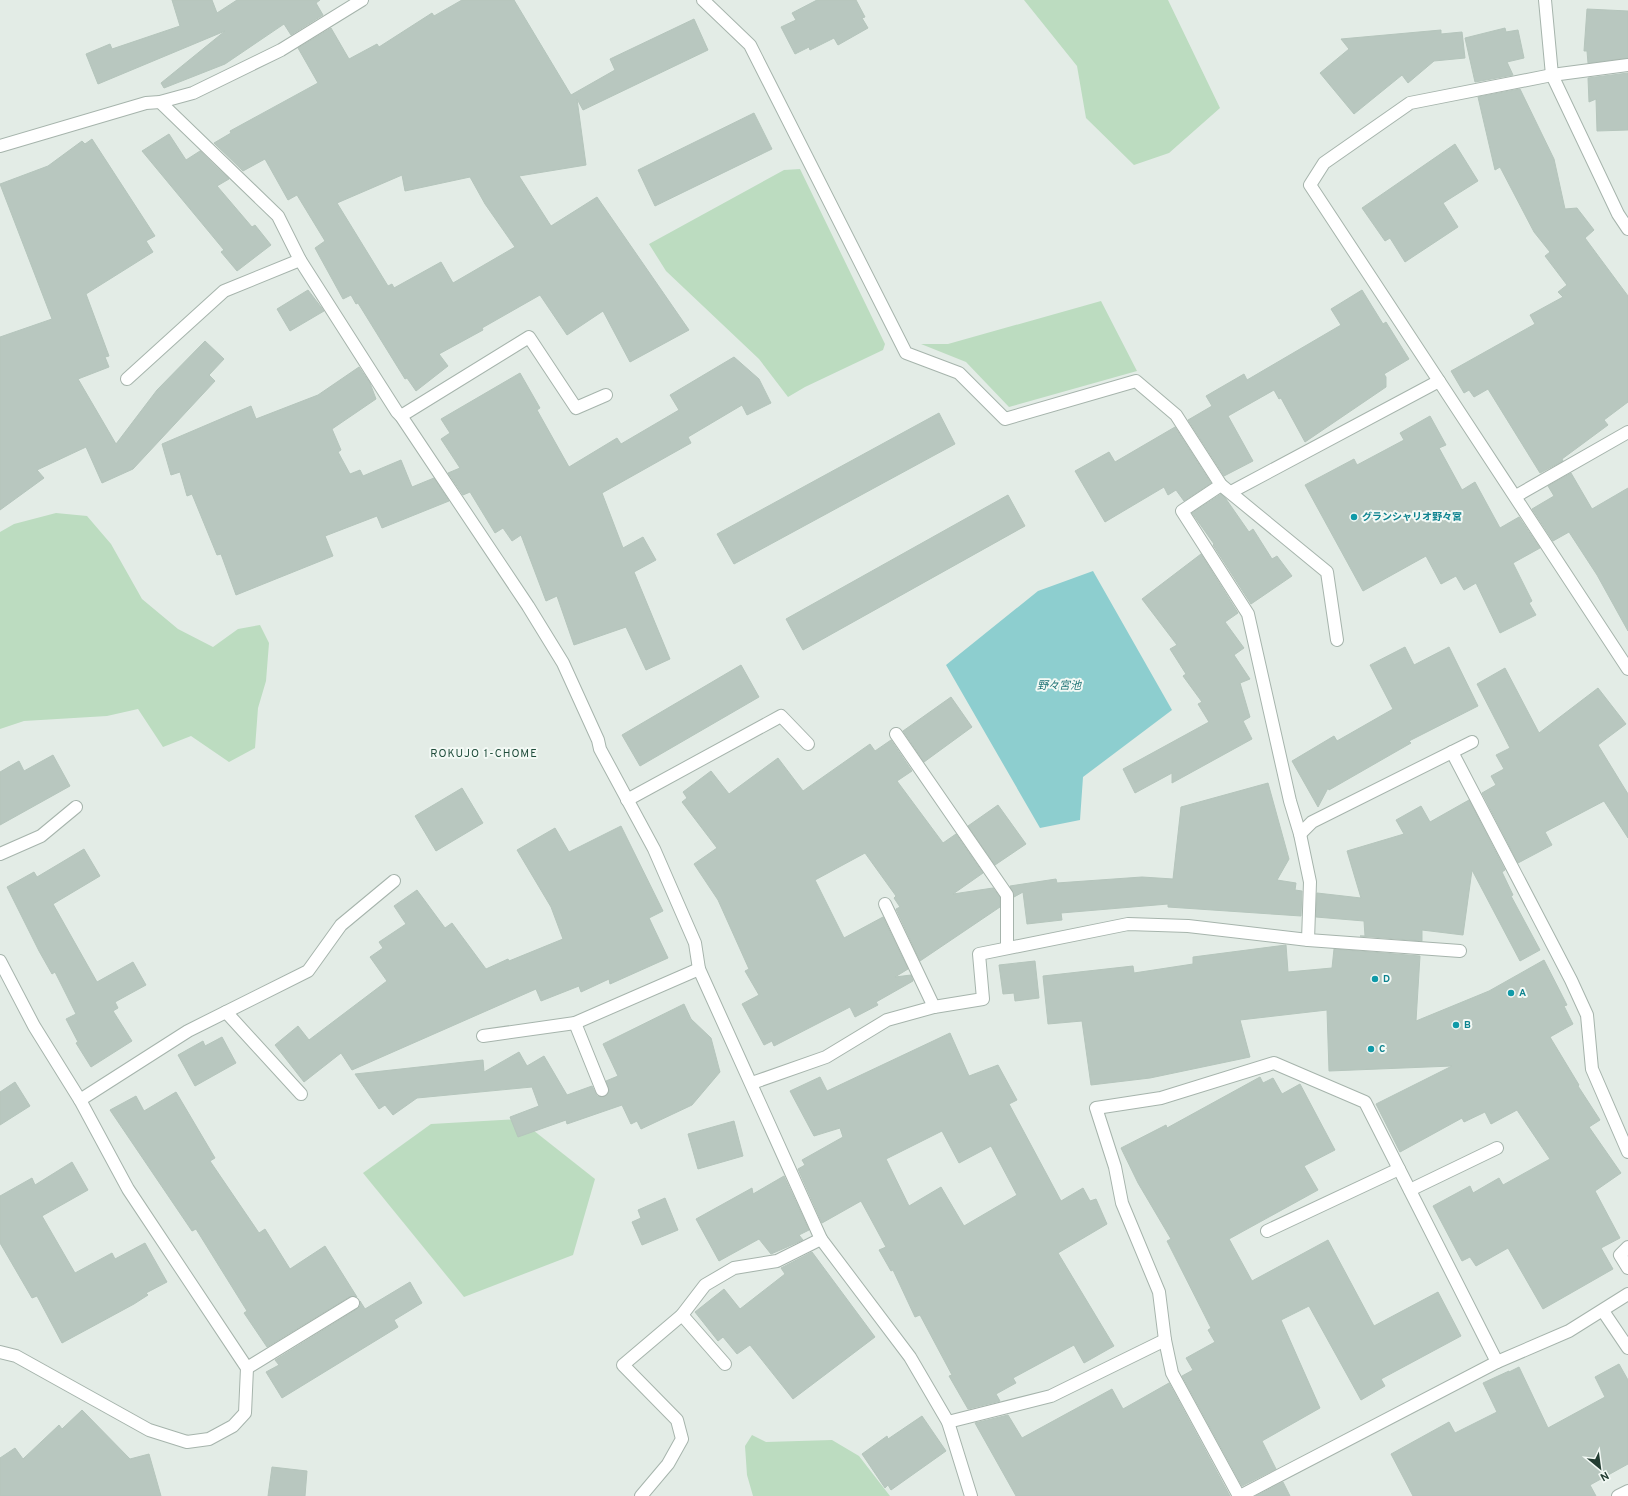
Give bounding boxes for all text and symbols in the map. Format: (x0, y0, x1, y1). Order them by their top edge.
place label: グランシャリオ野々宮 (1362, 511, 1462, 524)
marker: グランシャリオ野々宮 (1349, 512, 1359, 522)
water label: 野々宮池 (1037, 679, 1082, 693)
district label: ROKUJO 1-CHOME (430, 747, 538, 761)
place label: D (1383, 973, 1390, 986)
marker: D (1370, 974, 1380, 984)
place label: A (1519, 987, 1526, 1000)
marker: A (1506, 988, 1516, 998)
place label: B (1464, 1019, 1471, 1032)
marker: B (1451, 1020, 1461, 1030)
place label: C (1379, 1043, 1385, 1056)
marker: C (1366, 1044, 1376, 1054)
north arrow (1580, 1448, 1620, 1488)
text: N (1598, 1468, 1611, 1484)

